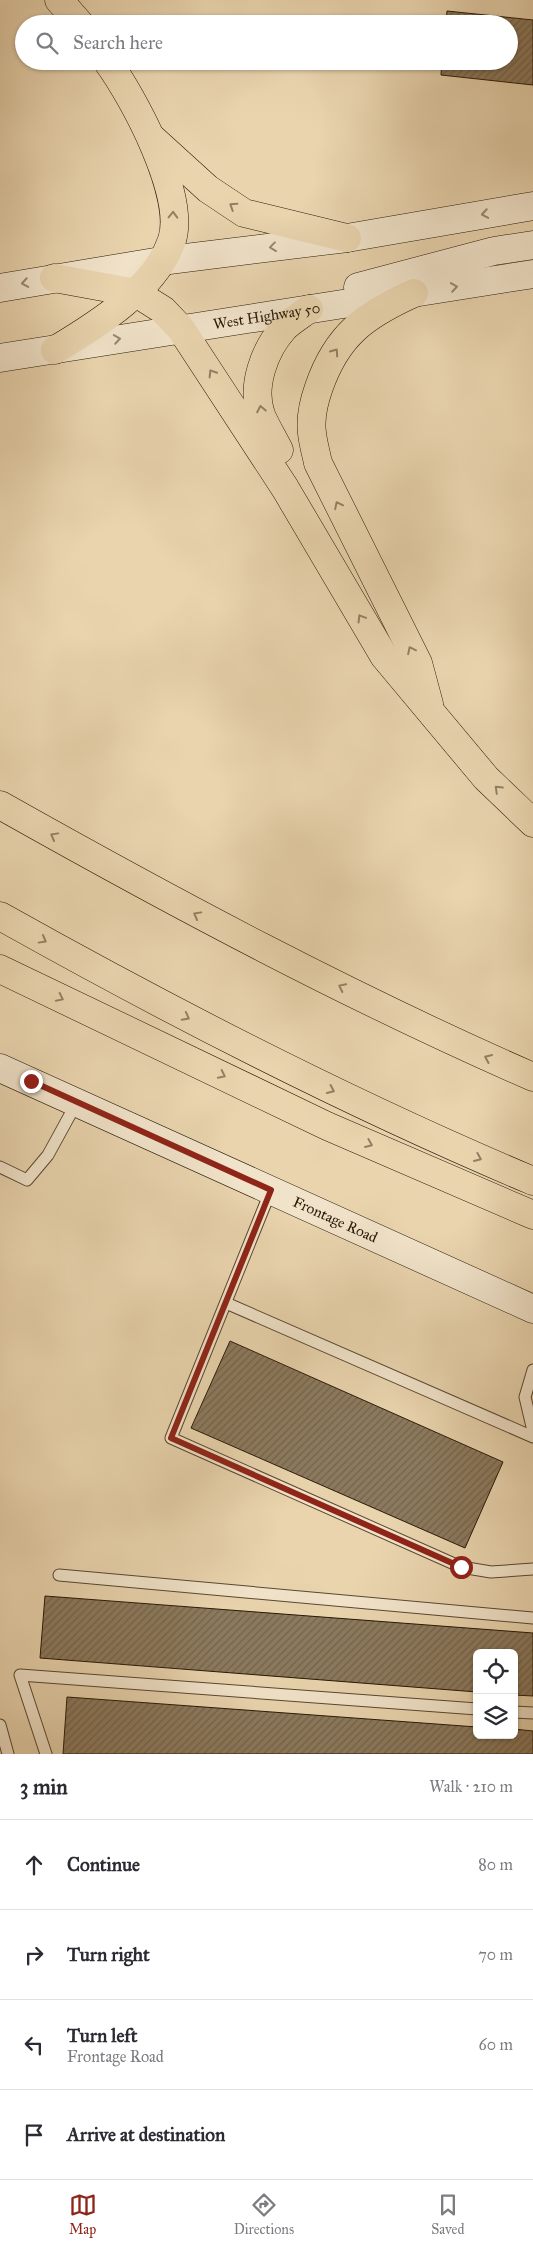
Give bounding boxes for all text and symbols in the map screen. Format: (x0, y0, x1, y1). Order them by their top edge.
search box (15, 15, 518, 70)
icon: search (33, 29, 61, 57)
text: Search here (73, 31, 163, 54)
one-way arrow (229, 203, 238, 212)
one-way arrow (481, 208, 489, 218)
one-way arrow (168, 211, 178, 219)
one-way arrow (268, 241, 276, 252)
one-way arrow (21, 277, 30, 288)
one-way arrow (450, 282, 459, 292)
street label: West Highway 50 (212, 299, 322, 333)
one-way arrow (113, 335, 122, 345)
one-way arrow (329, 349, 338, 358)
one-way arrow (209, 370, 218, 379)
one-way arrow (256, 404, 267, 413)
one-way arrow (334, 501, 344, 510)
one-way arrow (357, 614, 367, 623)
one-way arrow (407, 646, 417, 655)
one-way arrow (495, 786, 504, 795)
one-way arrow (51, 832, 60, 842)
one-way arrow (193, 911, 202, 921)
one-way arrow (37, 934, 46, 944)
one-way arrow (338, 983, 347, 993)
one-way arrow (55, 991, 64, 1002)
one-way arrow (180, 1011, 189, 1021)
one-way arrow (484, 1053, 493, 1064)
one-way arrow (217, 1069, 226, 1080)
route end (20, 1070, 43, 1093)
one-way arrow (326, 1083, 335, 1094)
one-way arrow (364, 1137, 373, 1148)
one-way arrow (473, 1152, 482, 1163)
street label: Frontage Road (290, 1193, 381, 1247)
route start (450, 1556, 473, 1579)
map controls (473, 1649, 518, 1739)
button: locate (473, 1649, 518, 1694)
button: layers (473, 1694, 518, 1739)
text: 3 min (20, 1774, 68, 1800)
text: Walk · 210 m (429, 1777, 513, 1796)
icon: ahead (20, 1851, 48, 1879)
text: Continue (67, 1853, 140, 1876)
text: 80 m (478, 1855, 513, 1874)
icon: right (20, 1941, 48, 1969)
text: Turn right (67, 1943, 150, 1966)
text: 70 m (478, 1945, 513, 1964)
text: Turn left (67, 2024, 137, 2047)
icon: left (20, 2031, 48, 2059)
text: 60 m (479, 2035, 513, 2054)
text: Frontage Road (67, 2047, 164, 2066)
icon: arrive (20, 2121, 48, 2149)
text: Arrive at destination (67, 2123, 225, 2146)
tab: Map (69, 2191, 97, 2238)
tab: Directions (234, 2191, 294, 2238)
tab: Saved (431, 2191, 464, 2238)

